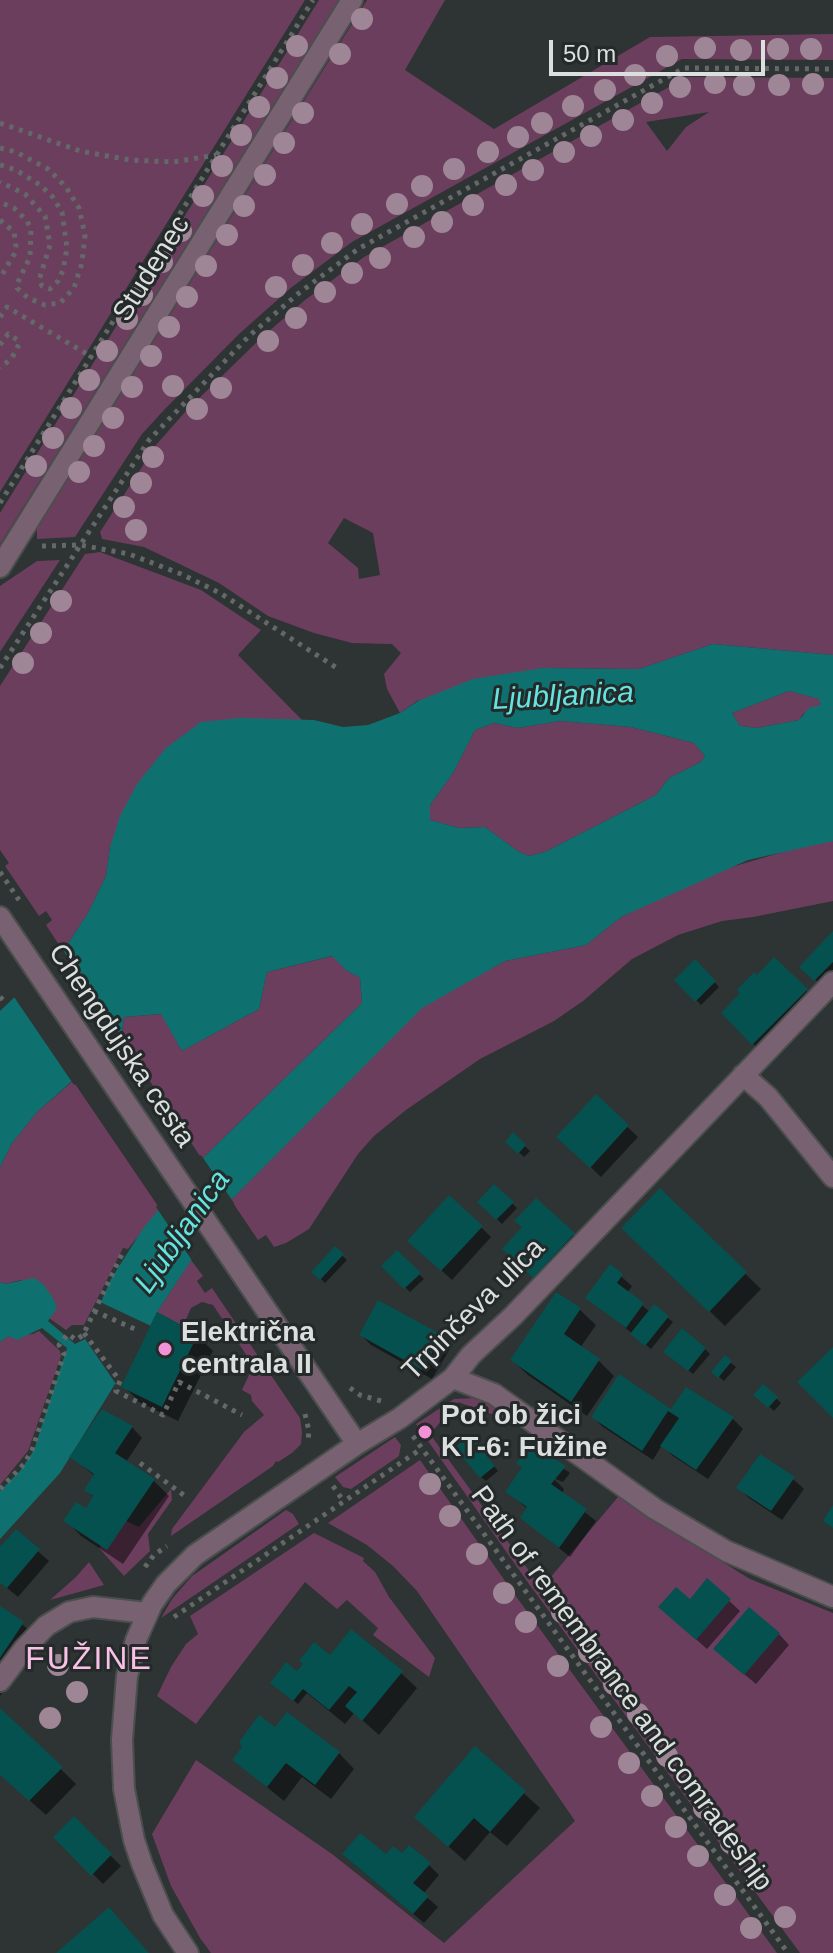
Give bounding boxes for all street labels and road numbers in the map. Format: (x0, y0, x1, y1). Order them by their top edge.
street label: Studenec (106, 210, 198, 328)
street label: Chengdujska cesta (40, 938, 202, 1154)
street label: Trpinčeva ulica (396, 1232, 552, 1388)
street label: Path of remembrance and comradeship (463, 1480, 779, 1898)

